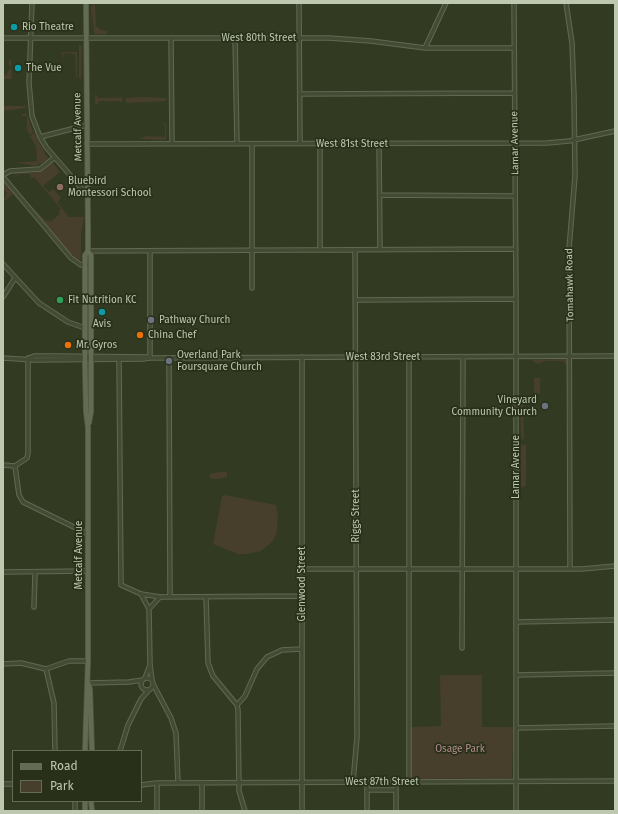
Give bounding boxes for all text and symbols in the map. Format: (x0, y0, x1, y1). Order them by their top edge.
place label: Rio Theatre (22, 21, 74, 33)
marker: Rio Theatre (9, 22, 19, 32)
street label: West 80th Street (222, 32, 296, 44)
place label: The Vue (26, 62, 62, 74)
marker: The Vue (13, 63, 23, 73)
street label: Metcalf Avenue (71, 92, 85, 162)
street label: Lamar Avenue (508, 111, 522, 175)
street label: West 81st Street (316, 138, 388, 150)
place label: Bluebird Montessori School (68, 175, 151, 198)
marker: Bluebird Montessori School (55, 182, 65, 192)
street label: Tomahawk Road (563, 248, 577, 322)
place label: Fit Nutrition KC (68, 294, 137, 306)
marker: Fit Nutrition KC (55, 295, 65, 305)
marker: Avis (97, 307, 107, 317)
place label: Pathway Church (159, 314, 230, 326)
marker: Pathway Church (146, 315, 156, 325)
place label: Avis (93, 318, 111, 330)
place label: China Chef (148, 329, 196, 341)
marker: China Chef (135, 330, 145, 340)
place label: Mr. Gyros (76, 339, 117, 351)
marker: Mr. Gyros (63, 340, 73, 350)
place label: Overland Park Foursquare Church (177, 349, 262, 372)
street label: West 83rd Street (346, 351, 420, 363)
marker: Overland Park Foursquare Church (164, 356, 174, 366)
place label: Vineyard Community Church (452, 394, 537, 418)
marker: Vineyard Community Church (540, 401, 550, 411)
street label: Lamar Avenue (510, 435, 522, 499)
street label: Riggs Street (350, 489, 362, 543)
street label: Metcalf Avenue (73, 521, 85, 589)
street label: Glenwood Street (296, 546, 308, 622)
park label: Osage Park (435, 743, 485, 755)
legend (12, 750, 142, 802)
text: Road (50, 759, 78, 773)
street label: West 87th Street (345, 776, 419, 788)
text: Park (50, 779, 74, 793)

